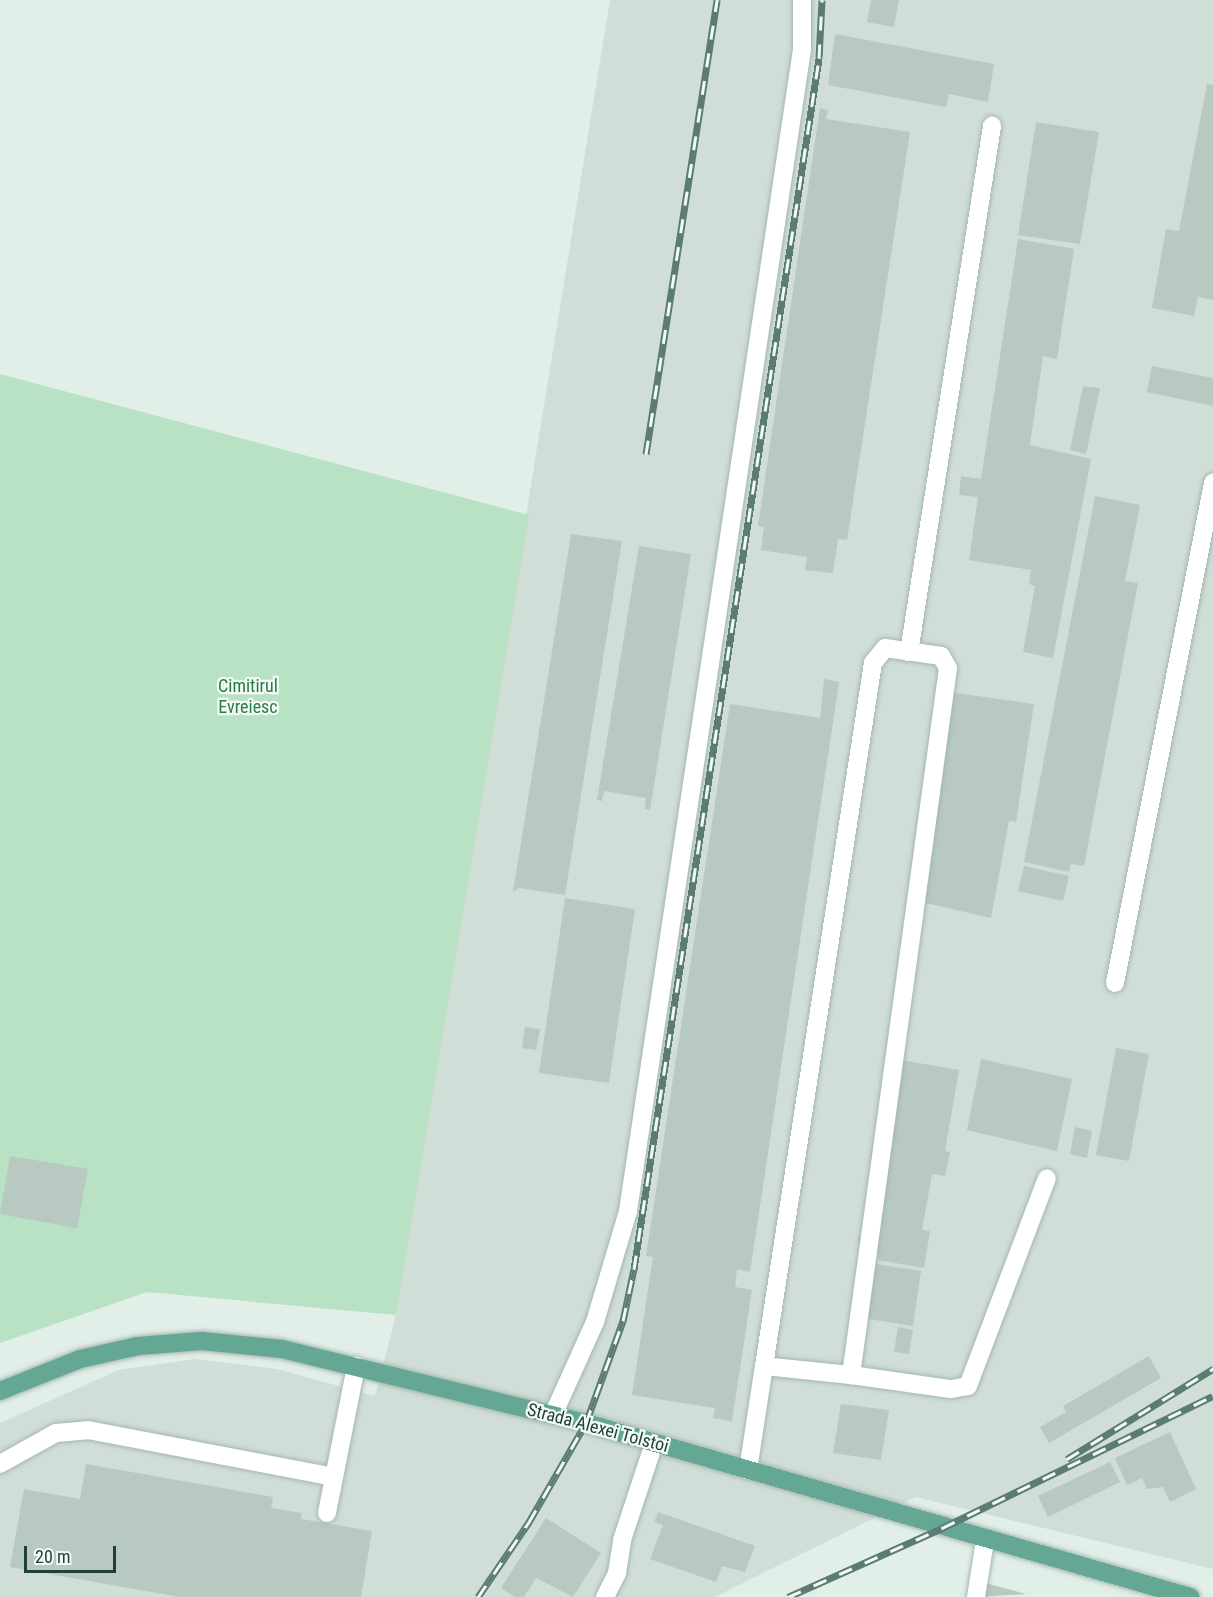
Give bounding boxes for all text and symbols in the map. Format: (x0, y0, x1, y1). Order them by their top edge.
park label: Cimitirul Evreiesc (218, 676, 278, 718)
street label: Strada Alexei Tolstoi (525, 1399, 671, 1457)
scale bar (27, 1534, 118, 1572)
text: 20 m (35, 1546, 70, 1567)

